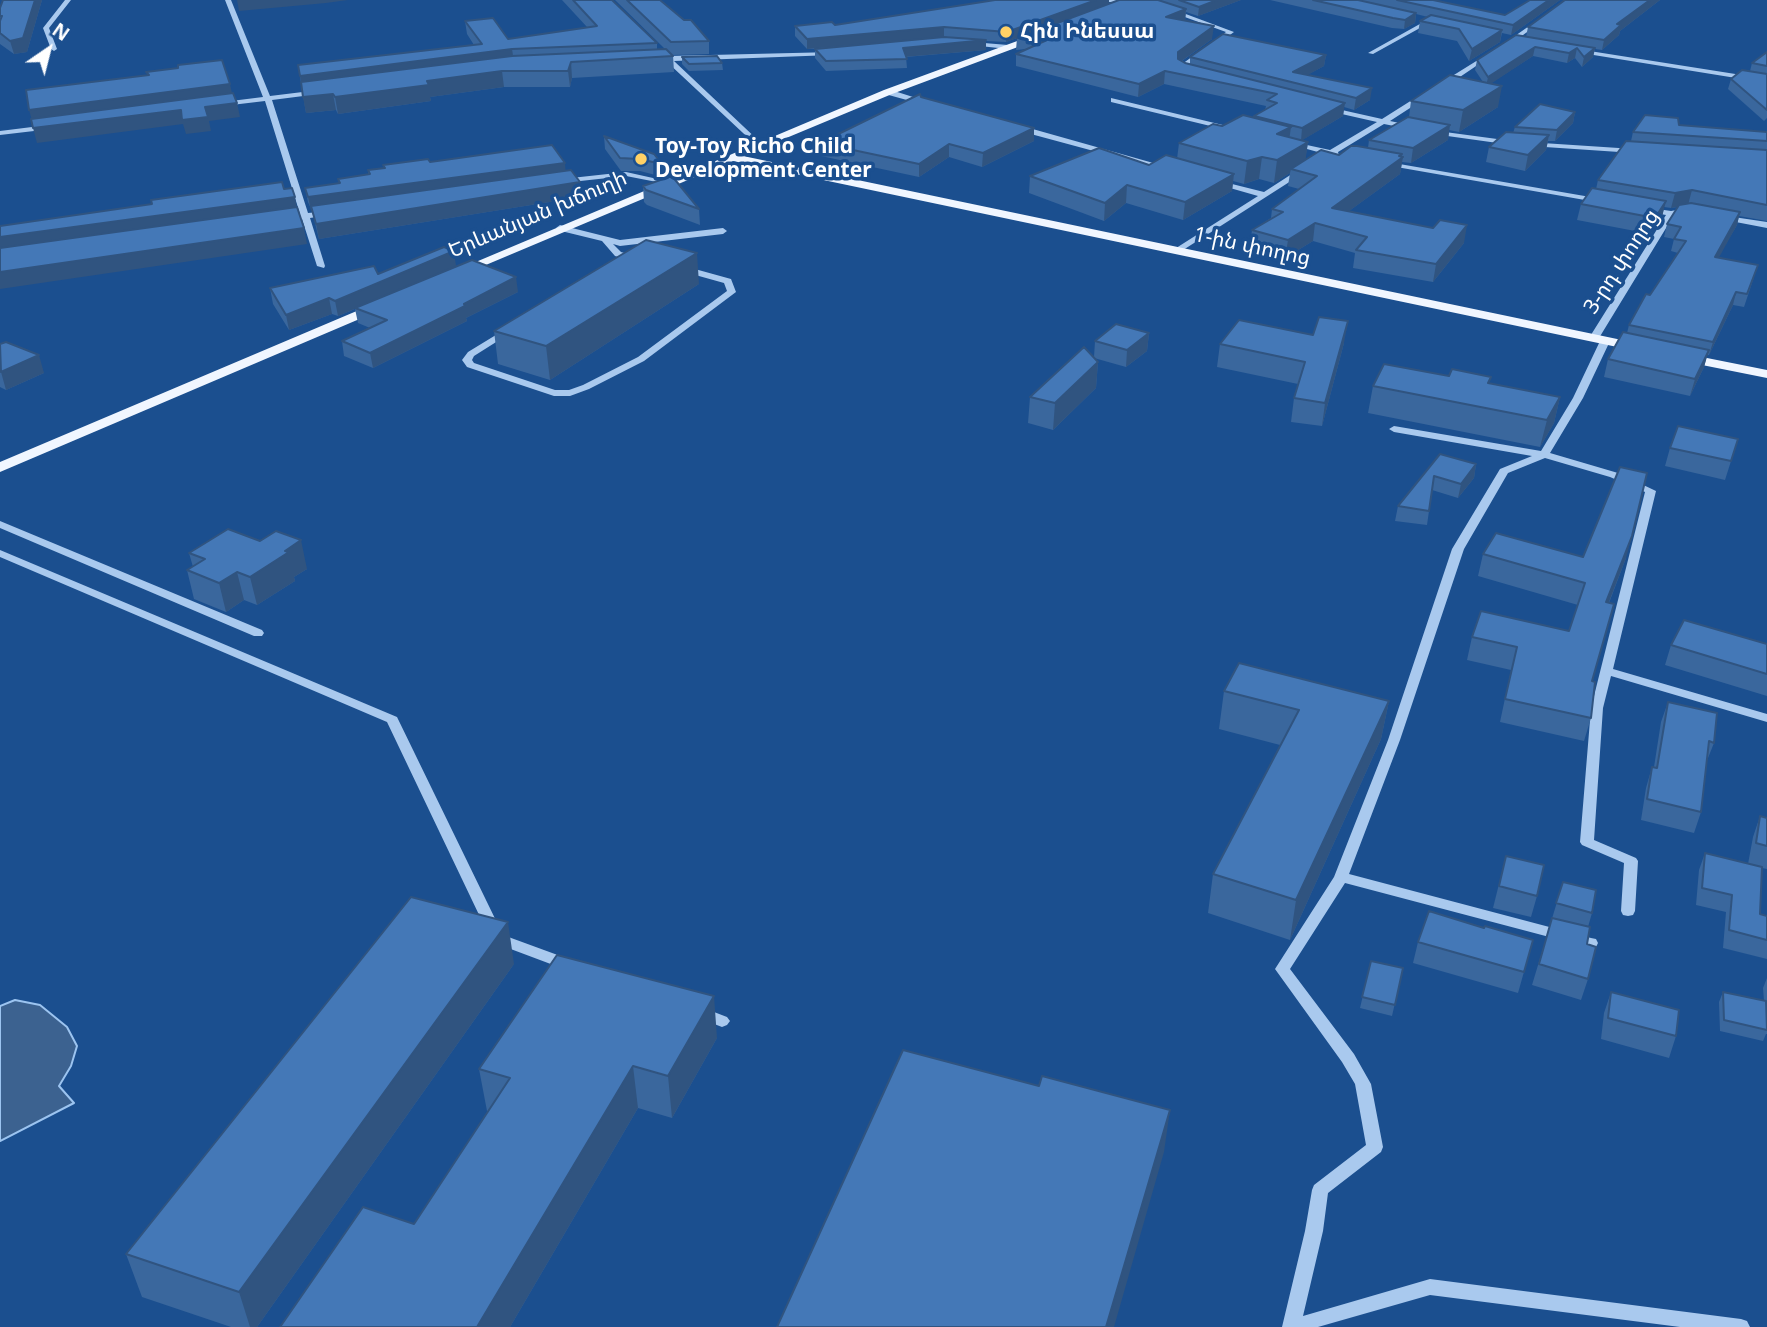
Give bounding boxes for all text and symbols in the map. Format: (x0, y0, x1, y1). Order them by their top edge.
north arrow (14, 14, 84, 84)
text: N (47, 17, 75, 47)
place label: Հին Ինեսսա (1020, 19, 1154, 45)
marker: Հին Ինեսսա (998, 24, 1014, 40)
place label: Toy-Toy Richo Child Development Center (655, 134, 872, 184)
marker: Toy-Toy Richo Child Development Center (633, 151, 649, 167)
street label: Երևանյան խճուղի (445, 166, 631, 264)
street label: 3-րդ փողոց (1579, 205, 1665, 319)
street label: 1-ին փողոց (1191, 222, 1313, 272)

